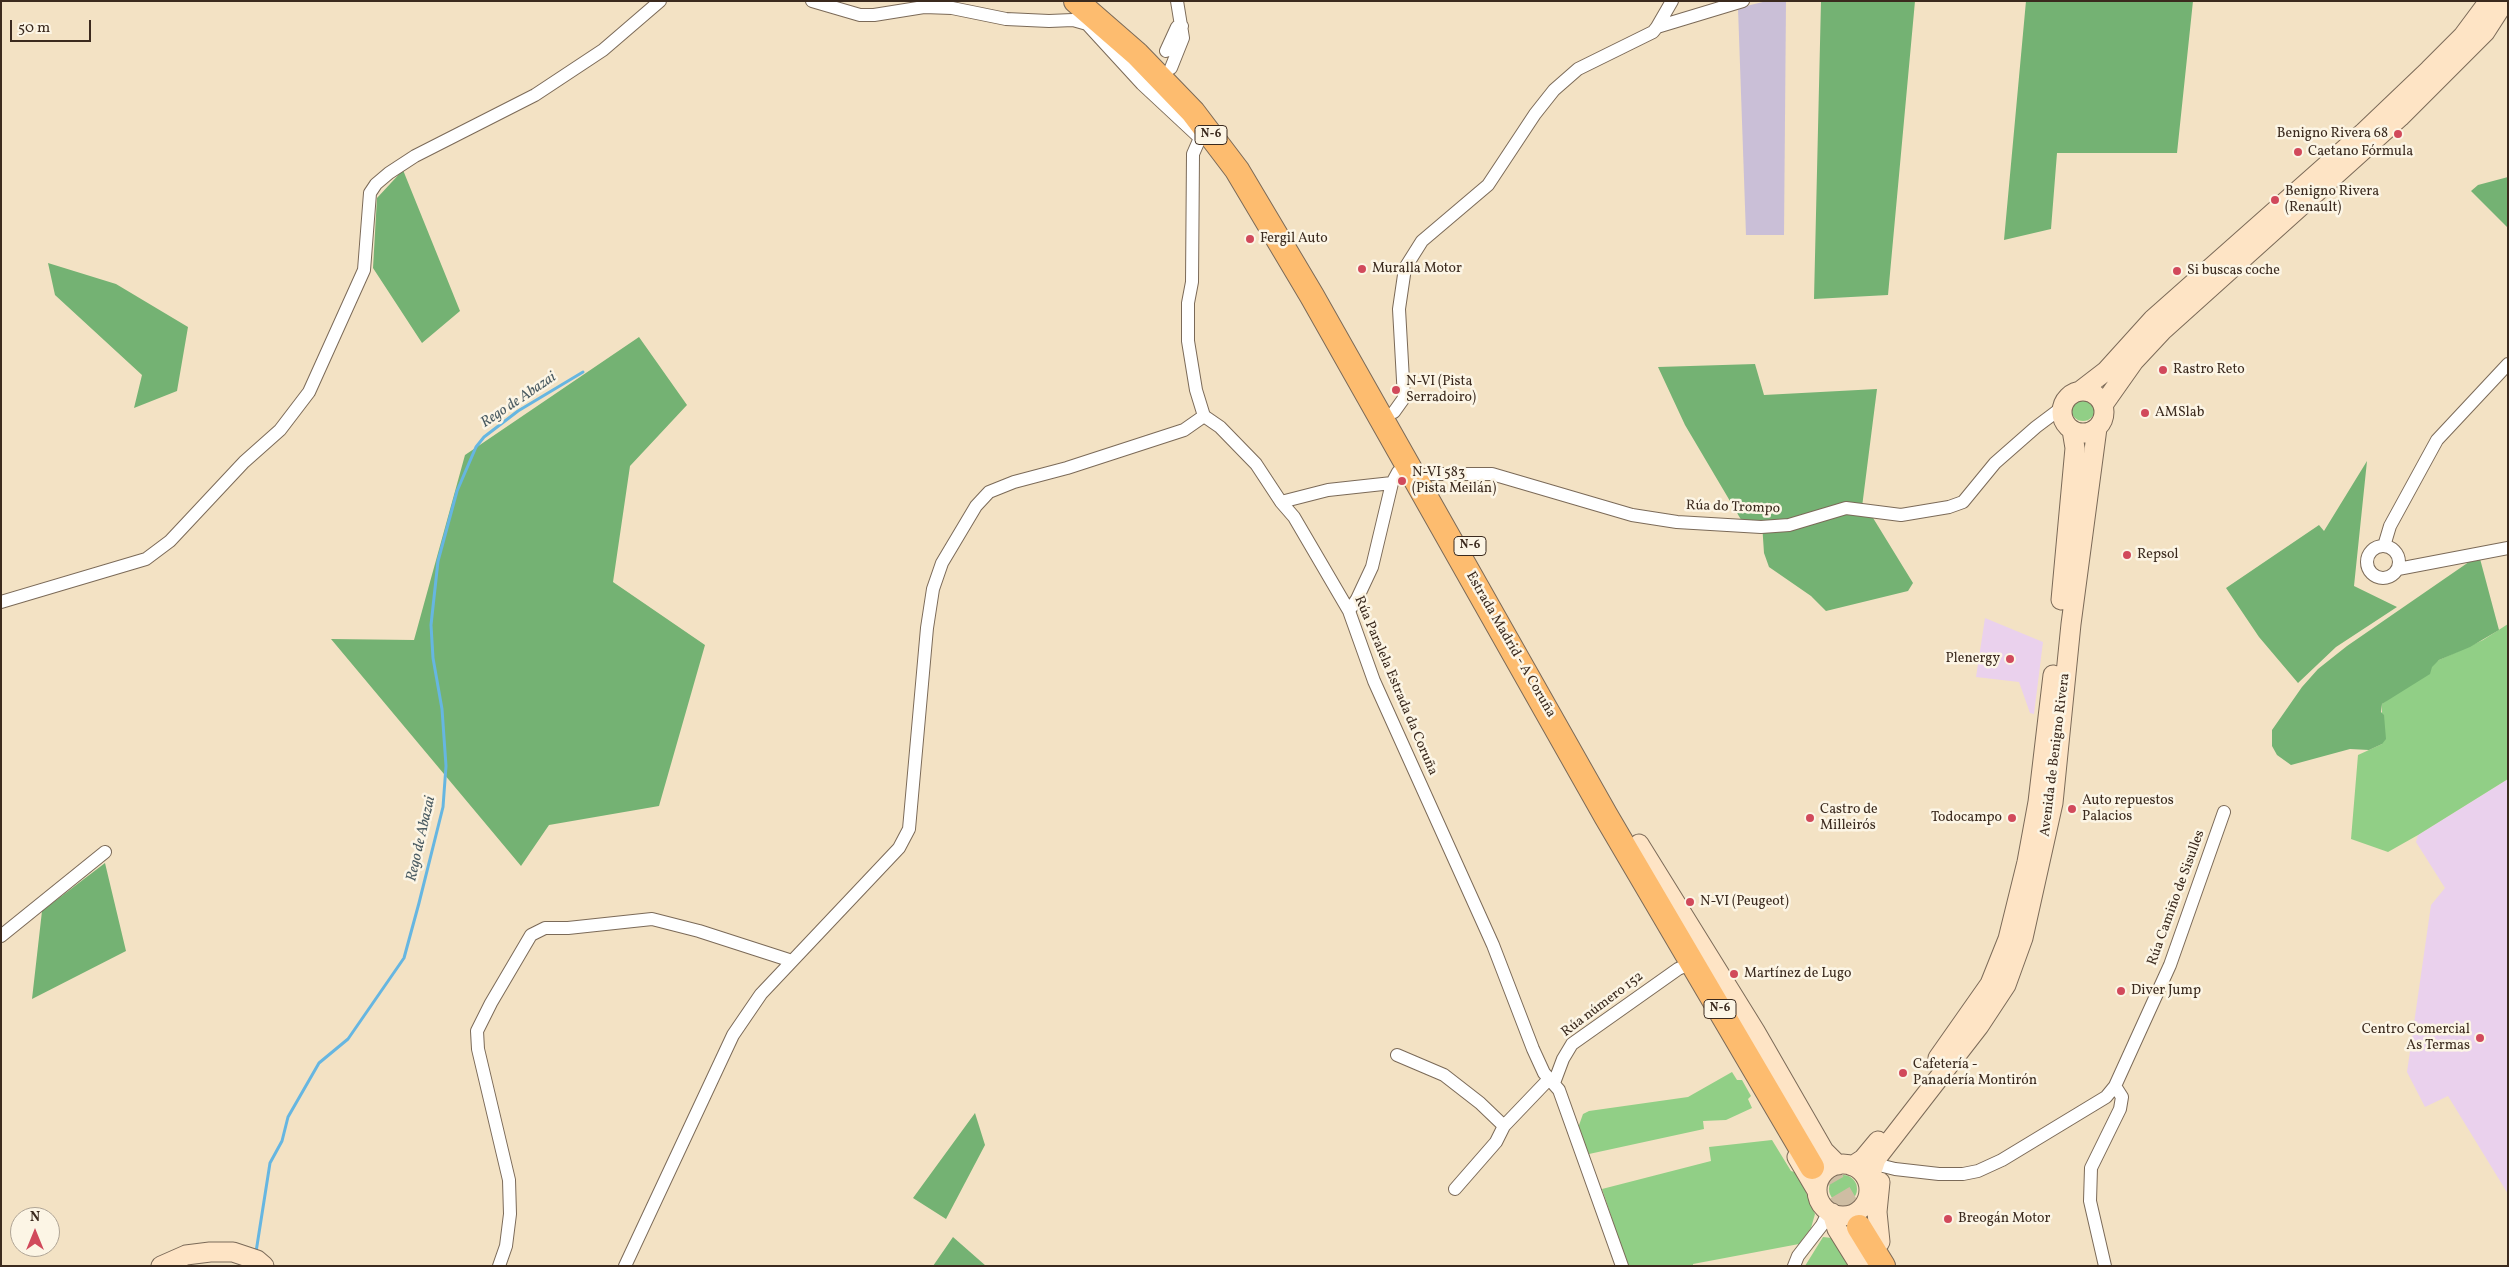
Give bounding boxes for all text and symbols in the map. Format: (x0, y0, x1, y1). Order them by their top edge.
scale bar (12, 10, 94, 42)
text: 50 m (18, 18, 50, 39)
road number: N-6 (1195, 126, 1227, 144)
place label: Benigno Rivera 68 (2277, 126, 2388, 142)
marker: Benigno Rivera 68 (2392, 128, 2404, 140)
place label: Caetano Fórmula (2308, 144, 2413, 160)
marker: Caetano Fórmula (2292, 146, 2304, 158)
place label: Benigno Rivera (Renault) (2285, 184, 2379, 216)
marker: Benigno Rivera (Renault) (2269, 194, 2281, 206)
place label: Fergil Auto (1260, 231, 1328, 247)
marker: Fergil Auto (1244, 233, 1256, 245)
place label: Muralla Motor (1372, 261, 1462, 277)
marker: Muralla Motor (1356, 263, 1368, 275)
place label: Si buscas coche (2187, 263, 2280, 279)
marker: Si buscas coche (2171, 265, 2183, 277)
place label: Rastro Reto (2173, 362, 2245, 378)
marker: Rastro Reto (2157, 364, 2169, 376)
water label: Rego de Abazai (478, 369, 560, 433)
place label: N-VI (Pista Serradoiro) (1406, 374, 1476, 407)
marker: N-VI (Pista Serradoiro) (1390, 384, 1402, 396)
place label: AMSlab (2155, 405, 2204, 421)
marker: AMSlab (2139, 407, 2151, 419)
place label: N-VI 583 (Pista Meilán) (1412, 465, 1496, 498)
marker: N-VI 583 (Pista Meilán) (1396, 475, 1408, 487)
street label: Rúa do Trompo (1686, 498, 1780, 518)
road number: N-6 (1454, 536, 1486, 556)
place label: Repsol (2137, 547, 2178, 563)
marker: Repsol (2121, 549, 2133, 561)
street label: Estrada Madrid - A Coruña (1461, 569, 1559, 721)
street label: Rúa Paralela Estrada da Coruña (1350, 594, 1440, 778)
place label: Plenergy (1945, 651, 2000, 667)
marker: Plenergy (2004, 653, 2016, 665)
street label: Avenida de Benigno Rivera (2038, 672, 2074, 838)
place label: Auto repuestos Palacios (2082, 793, 2174, 826)
water label: Rego de Abazai (403, 795, 441, 883)
place label: Castro de Milleirós (1820, 802, 1878, 834)
marker: Auto repuestos Palacios (2066, 803, 2078, 815)
place label: Todocampo (1931, 810, 2002, 826)
marker: Castro de Milleirós (1804, 812, 1816, 824)
marker: Todocampo (2006, 812, 2018, 824)
street label: Rúa Camiño de Sisulles (2145, 828, 2209, 968)
place label: N-VI (Peugeot) (1700, 894, 1789, 910)
marker: N-VI (Peugeot) (1684, 896, 1696, 908)
place label: Martínez de Lugo (1744, 966, 1851, 982)
marker: Martínez de Lugo (1728, 968, 1740, 980)
street label: Rúa número 152 (1559, 969, 1647, 1041)
place label: Diver Jump (2131, 983, 2201, 999)
marker: Diver Jump (2115, 985, 2127, 997)
road number: N-6 (1704, 1000, 1736, 1019)
place label: Centro Comercial As Termas (2362, 1022, 2470, 1054)
marker: Centro Comercial As Termas (2474, 1032, 2486, 1044)
place label: Cafetería - Panadería Montirón (1913, 1057, 2037, 1090)
marker: Cafetería - Panadería Montirón (1897, 1067, 1909, 1079)
north arrow (10, 1207, 60, 1257)
text: N (30, 1208, 40, 1227)
place label: Breogán Motor (1958, 1211, 2050, 1227)
marker: Breogán Motor (1942, 1213, 1954, 1225)

